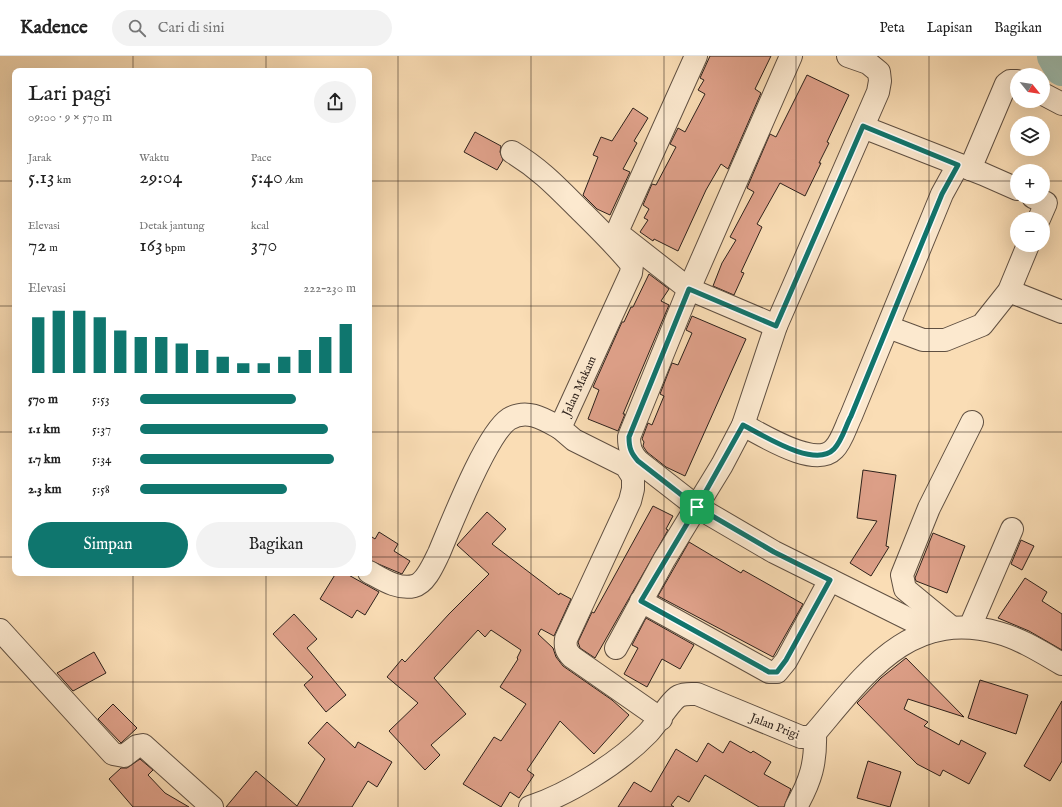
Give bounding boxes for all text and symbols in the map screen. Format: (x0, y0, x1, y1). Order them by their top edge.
search box (112, 10, 392, 46)
text: Kadence (20, 16, 88, 40)
icon: search (126, 17, 148, 39)
text: Cari di sini (158, 18, 224, 37)
text: Peta (879, 19, 905, 37)
text: Lapisan (927, 19, 972, 37)
text: Bagikan (994, 19, 1042, 37)
north arrow (1010, 68, 1050, 108)
map controls (1010, 68, 1050, 252)
text: Lari pagi (28, 80, 111, 108)
button: share (314, 81, 356, 123)
text: 09:00 · 9 × 570 m (28, 109, 112, 126)
button: layers (1010, 116, 1050, 156)
text: Jarak (28, 151, 52, 165)
text: Waktu (139, 151, 169, 165)
text: Pace (251, 151, 271, 165)
button: + (1010, 164, 1050, 204)
text: 5.13 (28, 165, 54, 190)
text: 29:04 (139, 165, 182, 190)
text: 5:40 (251, 165, 283, 190)
text: km (54, 173, 71, 187)
text: /km (283, 173, 303, 187)
button: − (1010, 212, 1050, 252)
text: Elevasi (28, 219, 60, 233)
text: Detak jantung (139, 219, 205, 233)
text: kcal (251, 219, 269, 233)
text: 72 (28, 233, 47, 258)
text: 163 (139, 233, 163, 258)
text: 370 (251, 233, 277, 258)
text: m (47, 241, 58, 255)
text: bpm (163, 241, 185, 255)
text: Elevasi (28, 280, 66, 297)
text: 222–230 m (303, 280, 356, 297)
street label: Jalan Makam (558, 354, 601, 421)
text: 570 m (28, 391, 58, 408)
text: 5:53 (92, 391, 110, 408)
text: 1.1 km (28, 421, 60, 438)
text: 5:37 (92, 421, 111, 438)
text: 1.7 km (28, 451, 61, 468)
text: 5:34 (92, 451, 111, 468)
text: 2.3 km (28, 481, 62, 498)
text: 5:58 (92, 481, 110, 498)
pin (680, 490, 714, 524)
icon: arrive (686, 496, 708, 518)
button: Simpan (28, 522, 188, 568)
button: Bagikan (196, 522, 356, 568)
street label: Jalan Prigi (746, 710, 802, 744)

